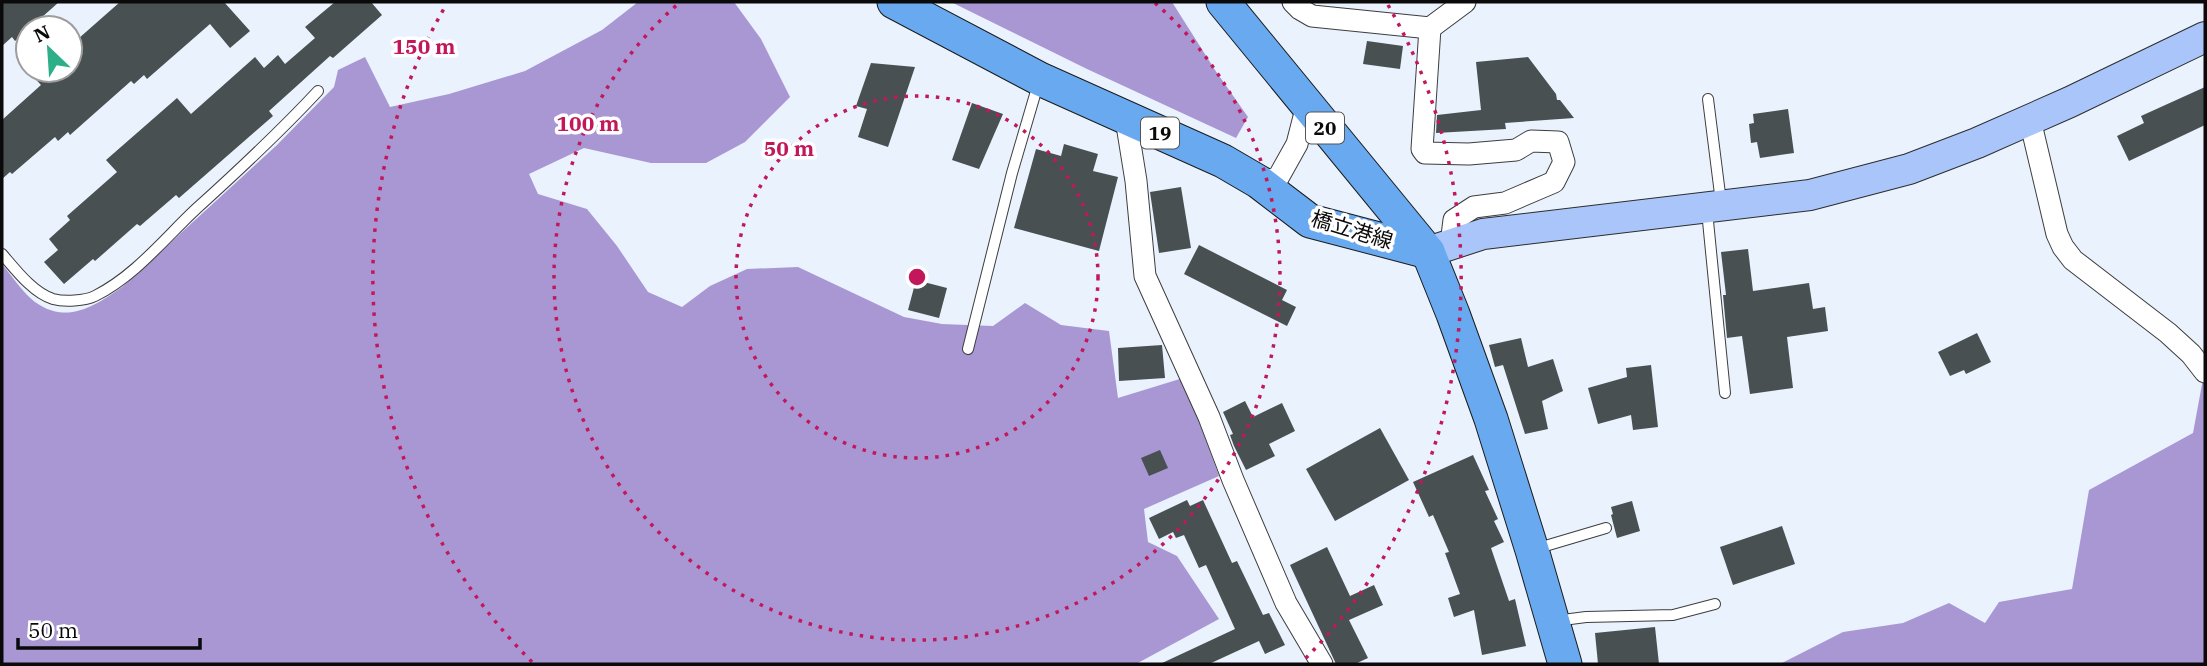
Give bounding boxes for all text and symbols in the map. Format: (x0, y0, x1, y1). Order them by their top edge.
north arrow (14, 14, 84, 84)
text: N (30, 20, 54, 48)
text: 150 m (392, 32, 456, 60)
text: 100 m (556, 109, 620, 137)
road number: 20 (1306, 112, 1344, 144)
road number: 19 (1141, 118, 1179, 148)
text: 50 m (764, 134, 814, 162)
street label: 橋立港線 (1308, 203, 1397, 255)
centre of rings (905, 265, 929, 289)
scale bar (18, 606, 200, 650)
text: 50 m (28, 616, 78, 644)

